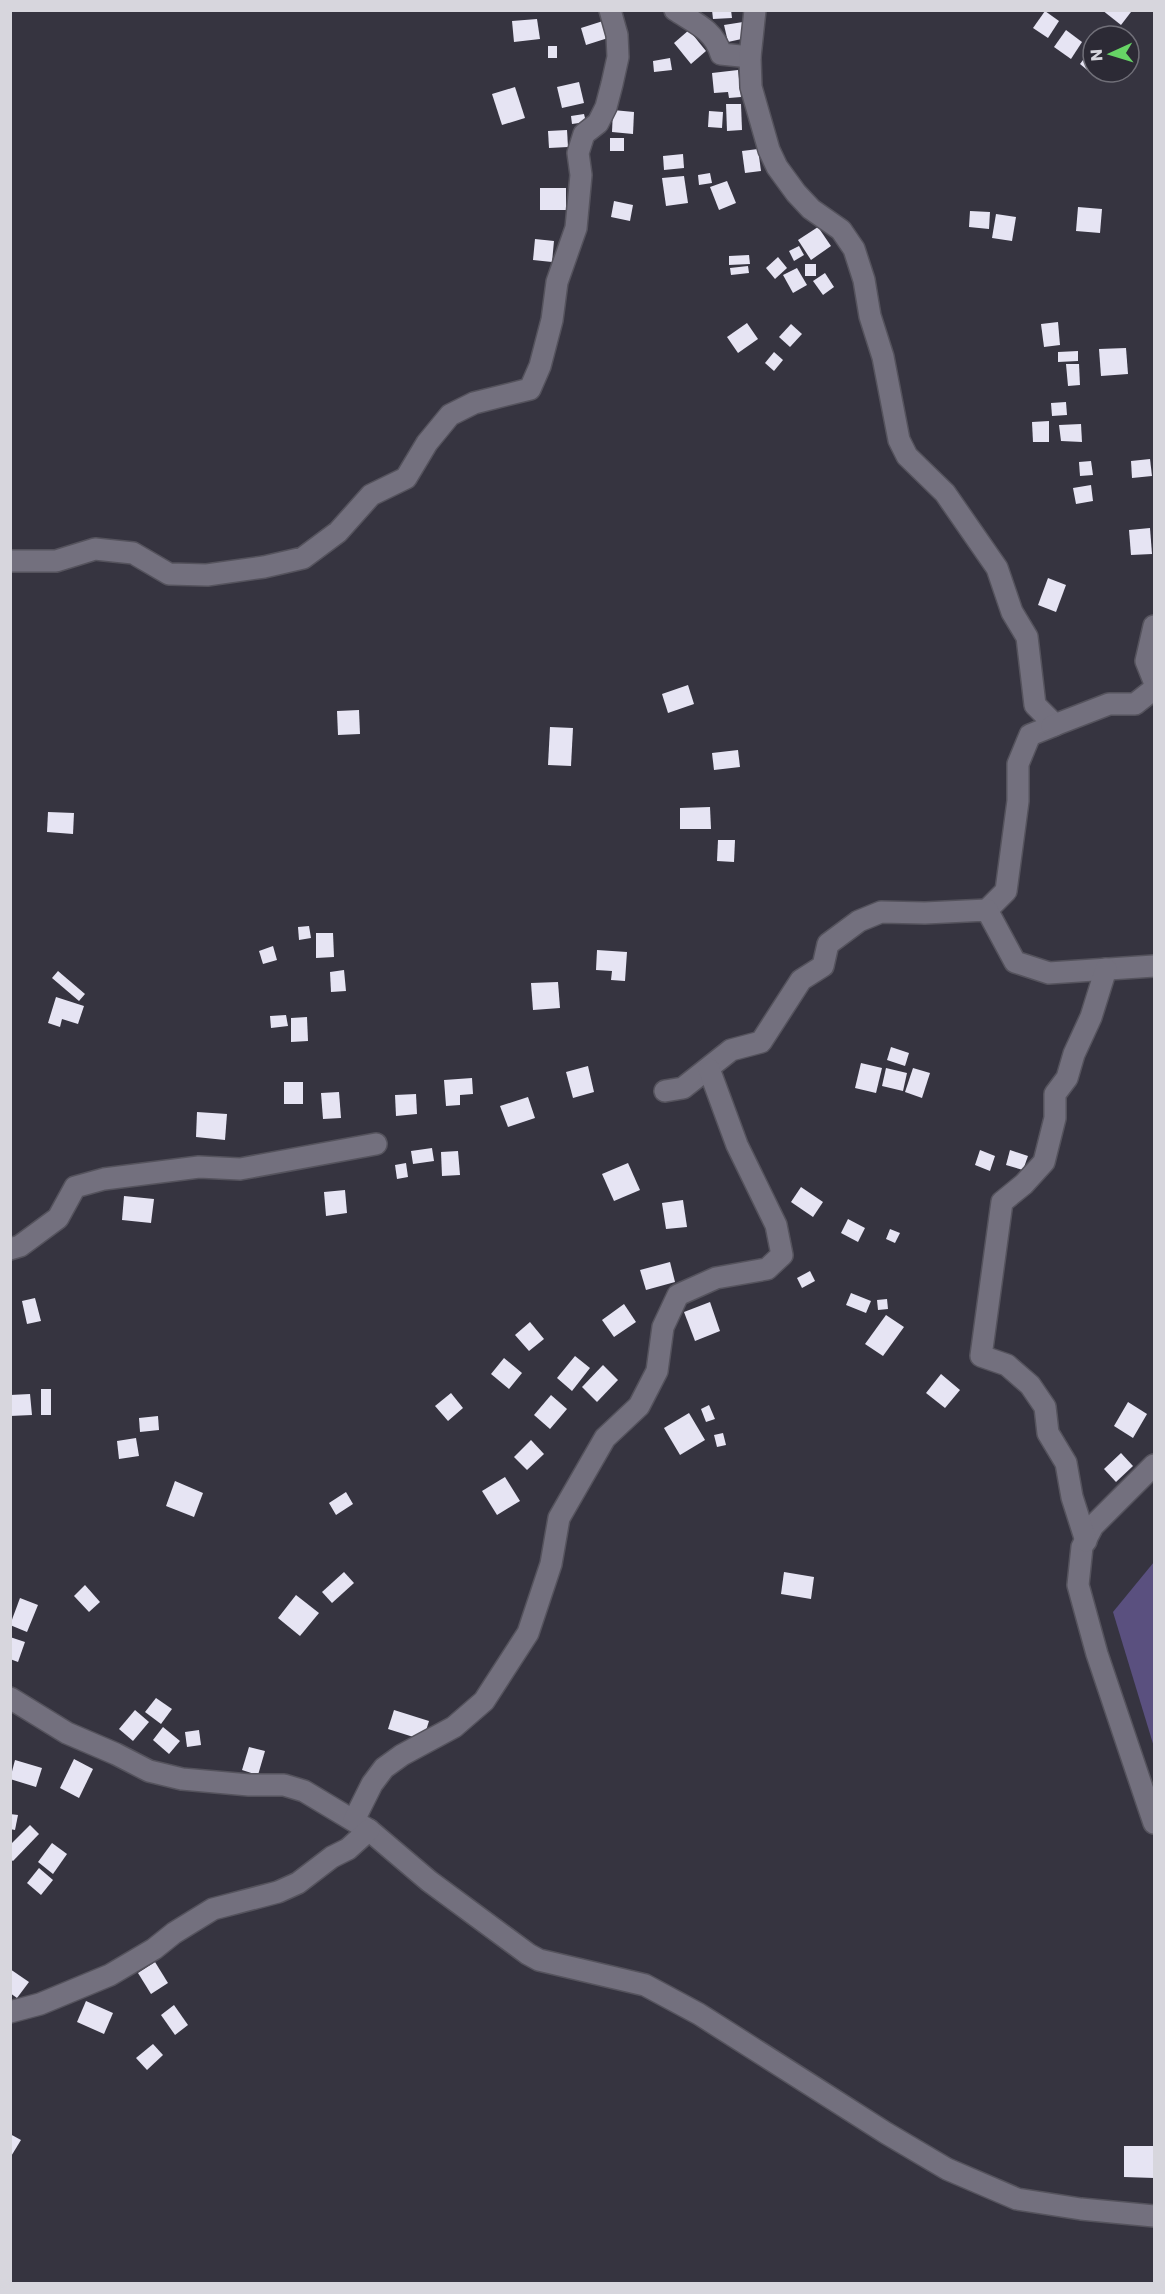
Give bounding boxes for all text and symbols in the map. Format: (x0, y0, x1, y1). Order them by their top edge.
north arrow (1081, 24, 1141, 84)
text: N (1085, 48, 1108, 62)

